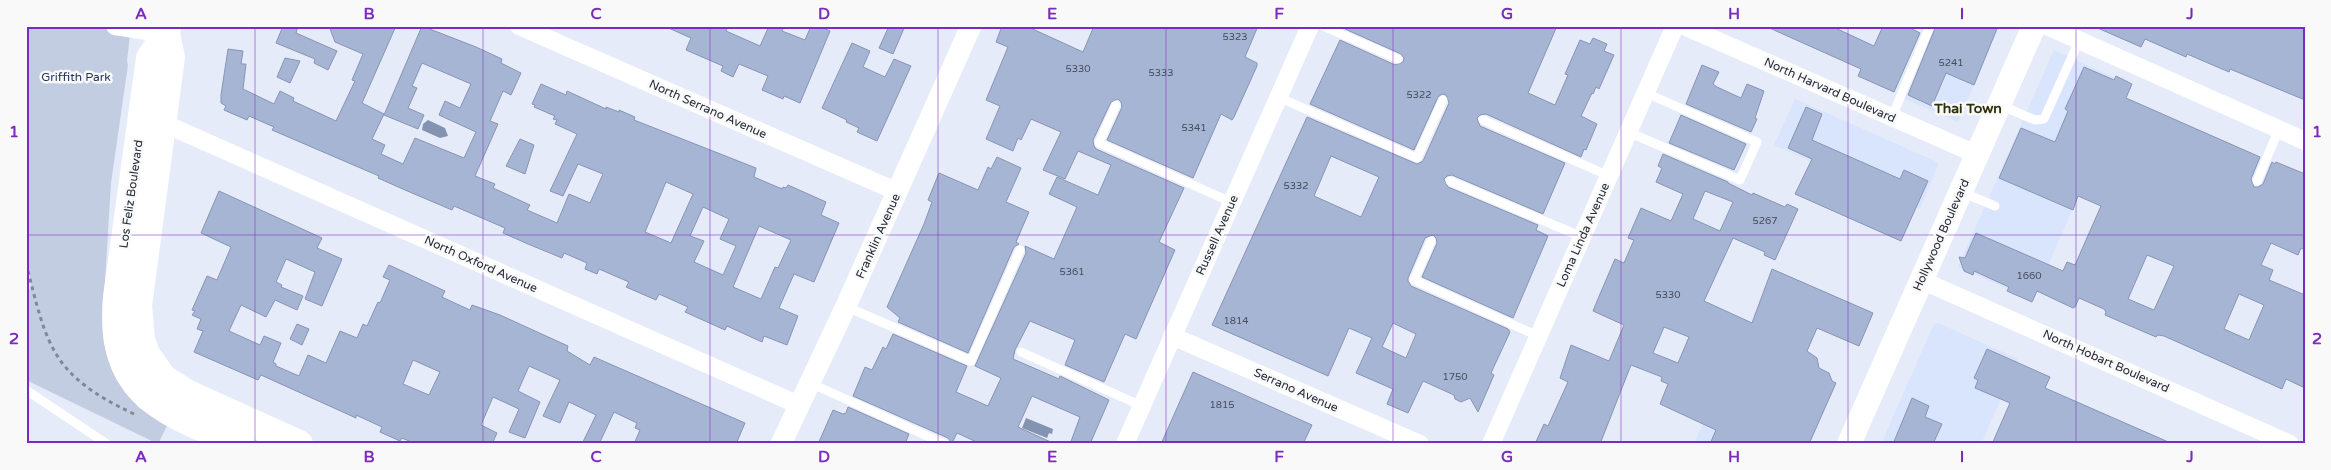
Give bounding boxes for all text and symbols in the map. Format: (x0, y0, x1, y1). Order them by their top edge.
text: A (135, 4, 147, 24)
text: B (363, 4, 375, 24)
text: C (590, 4, 602, 24)
text: D (818, 4, 830, 24)
text: E (1047, 4, 1057, 24)
text: F (1274, 4, 1284, 24)
text: G (1501, 4, 1513, 24)
text: H (1728, 4, 1740, 24)
text: I (1960, 4, 1964, 24)
text: J (2185, 4, 2194, 24)
house number: 5323 (1222, 31, 1248, 43)
street label: North Harvard Boulevard (1762, 55, 1898, 125)
house number: 5241 (1938, 57, 1964, 69)
house number: 5330 (1065, 63, 1091, 75)
house number: 5333 (1148, 67, 1174, 79)
park label: Griffith Park (41, 70, 111, 84)
street label: North Serrano Avenue (647, 77, 769, 141)
house number: 5322 (1406, 89, 1432, 101)
district label: Thai Town (1933, 100, 2002, 117)
text: 1 (9, 122, 19, 142)
house number: 5341 (1181, 122, 1207, 134)
text: 1 (2312, 122, 2322, 142)
street label: Los Feliz Boulevard (116, 139, 146, 249)
street label: Hollywood Boulevard (1910, 177, 1972, 293)
house number: 5332 (1283, 180, 1309, 192)
street label: Loma Linda Avenue (1554, 180, 1612, 289)
street label: Franklin Avenue (853, 191, 903, 281)
street label: Russell Avenue (1193, 193, 1241, 277)
house number: 5267 (1752, 215, 1778, 227)
street label: North Oxford Avenue (422, 233, 540, 295)
house number: 5361 (1059, 266, 1085, 278)
house number: 1660 (2016, 270, 2042, 282)
house number: 5330 (1655, 289, 1681, 301)
house number: 1814 (1223, 315, 1249, 327)
street label: North Hobart Boulevard (2041, 327, 2171, 395)
text: 2 (9, 329, 19, 349)
text: 2 (2312, 329, 2322, 349)
street label: Serrano Avenue (1252, 365, 1341, 415)
house number: 1750 (1442, 371, 1468, 383)
house number: 1815 (1209, 399, 1235, 411)
text: A (135, 447, 147, 467)
text: B (363, 447, 375, 467)
text: C (590, 447, 602, 467)
text: D (818, 447, 830, 467)
text: E (1047, 447, 1057, 467)
text: F (1274, 447, 1284, 467)
text: G (1501, 447, 1513, 467)
text: H (1728, 447, 1740, 467)
text: I (1960, 447, 1964, 467)
text: J (2185, 447, 2194, 467)

